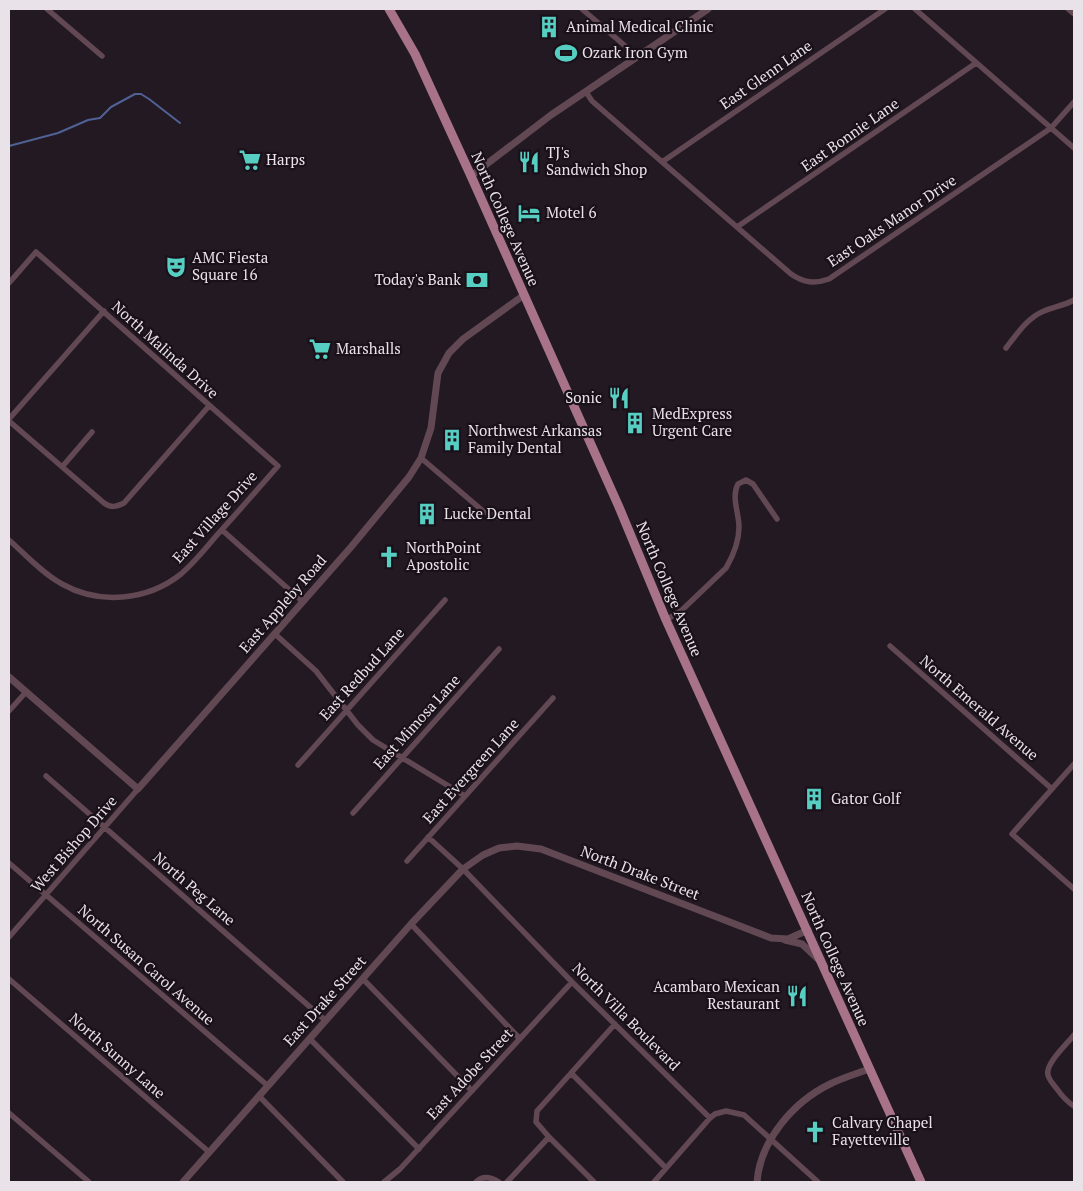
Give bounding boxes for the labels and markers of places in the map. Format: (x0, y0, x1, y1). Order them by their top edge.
building icon: Animal Medical Clinic (536, 14, 562, 40)
place label: Animal Medical Clinic (566, 16, 714, 36)
sports icon: Ozark Iron Gym (553, 40, 579, 66)
place label: Ozark Iron Gym (582, 42, 688, 62)
place label: TJ's Sandwich Shop (546, 142, 647, 179)
supermarket icon: Harps (237, 147, 263, 173)
place label: Harps (266, 149, 305, 169)
restaurant icon: TJ's Sandwich Shop (516, 149, 542, 175)
hotel icon: Motel 6 (516, 200, 542, 226)
place label: Motel 6 (546, 202, 596, 222)
place label: AMC Fiesta Square 16 (192, 247, 269, 284)
theatre icon: AMC Fiesta Square 16 (163, 254, 189, 280)
bank icon: Today's Bank (464, 267, 490, 293)
place label: Today's Bank (374, 269, 461, 289)
supermarket icon: Marshalls (307, 336, 333, 362)
place label: Marshalls (336, 338, 401, 358)
restaurant icon: Sonic (606, 385, 632, 411)
place label: Sonic (565, 387, 602, 407)
place label: MedExpress Urgent Care (652, 403, 732, 440)
building icon: MedExpress Urgent Care (622, 410, 648, 436)
place label: Northwest Arkansas Family Dental (468, 420, 602, 457)
building icon: Northwest Arkansas Family Dental (439, 427, 465, 453)
building icon: Lucke Dental (414, 501, 440, 527)
place label: Lucke Dental (444, 503, 531, 523)
place label: NorthPoint Apostolic (406, 537, 482, 574)
church icon: NorthPoint Apostolic (376, 544, 402, 570)
building icon: Gator Golf (801, 786, 827, 812)
place label: Gator Golf (831, 788, 901, 808)
place label: Acambaro Mexican Restaurant (653, 976, 780, 1013)
restaurant icon: Acambaro Mexican Restaurant (784, 983, 810, 1009)
place label: Calvary Chapel Fayetteville (832, 1112, 933, 1149)
church icon: Calvary Chapel Fayetteville (802, 1119, 828, 1145)

